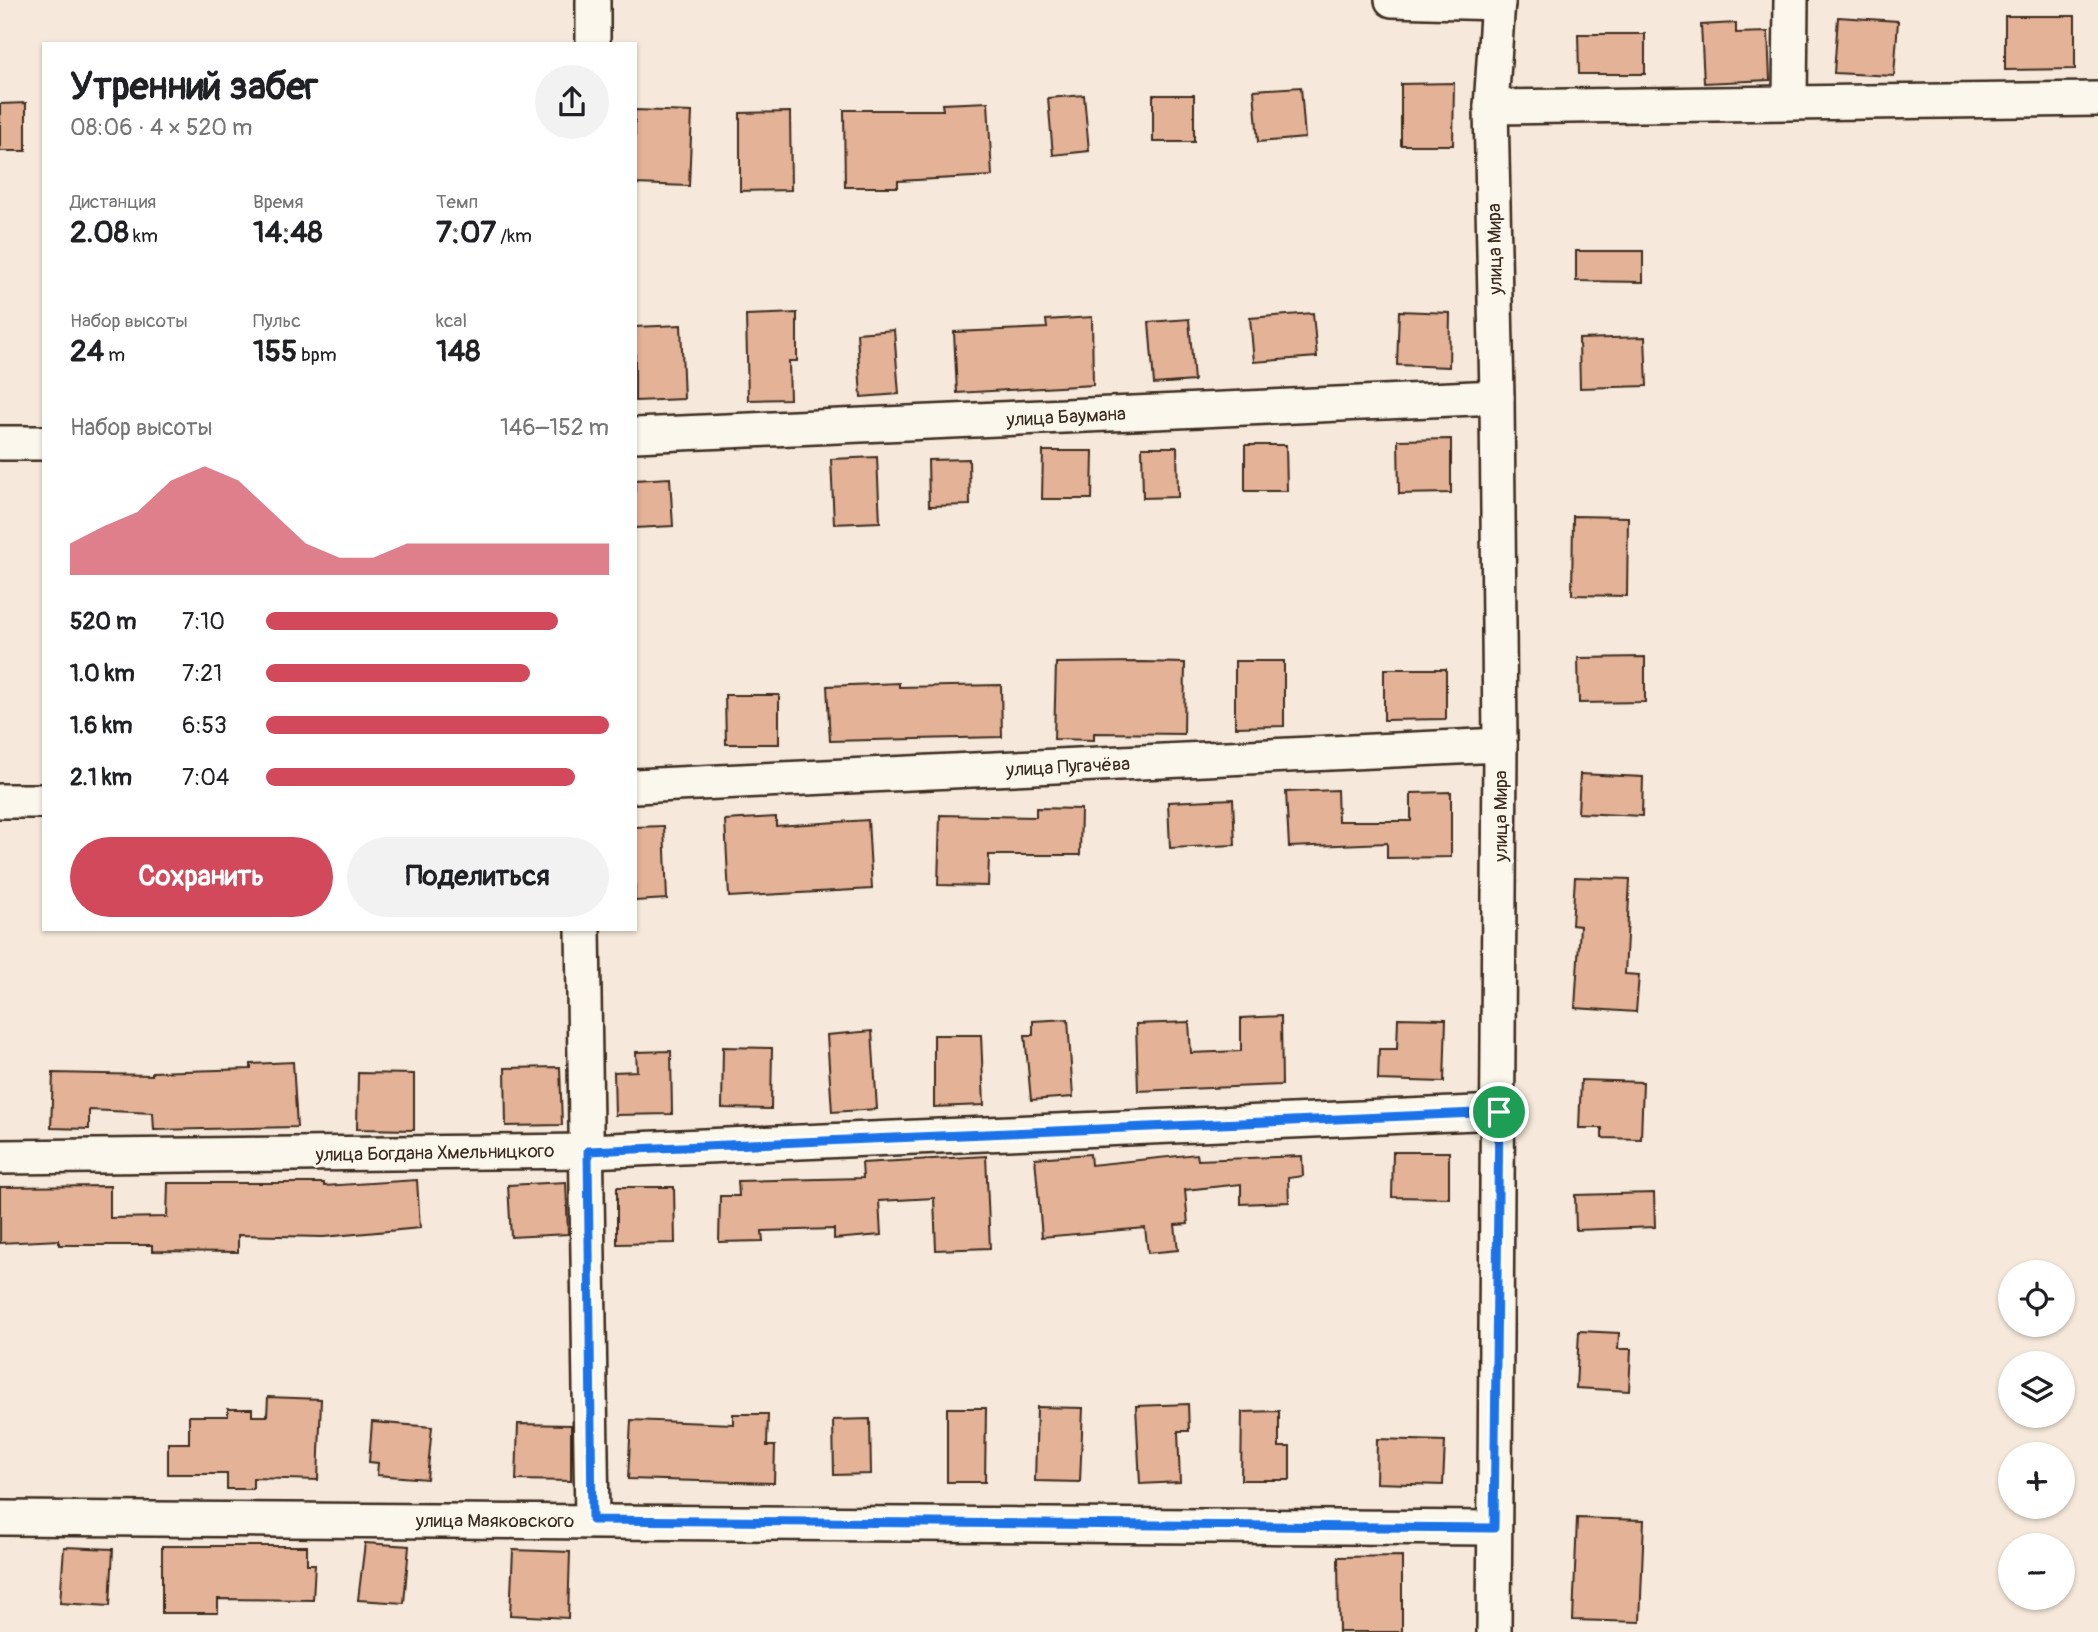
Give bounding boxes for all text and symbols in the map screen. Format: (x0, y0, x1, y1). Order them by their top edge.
text: Утренний забег (70, 63, 318, 111)
button: share (535, 65, 609, 139)
text: 08:06 · 4 × 520 m (70, 113, 252, 142)
text: Дистанция (70, 190, 156, 214)
text: Время (253, 190, 304, 214)
text: Темп (436, 190, 478, 214)
street label: улица Мира (1482, 203, 1508, 296)
text: 2.08 (70, 214, 129, 251)
text: 14:48 (253, 214, 323, 251)
text: 7:07 (436, 214, 496, 251)
text: km (129, 224, 158, 248)
text: /km (496, 224, 532, 248)
text: Набор высоты (70, 309, 188, 333)
text: Пульс (253, 309, 301, 333)
text: kcal (436, 309, 467, 333)
text: 24 (70, 333, 104, 370)
text: 155 (253, 333, 297, 370)
text: 148 (436, 333, 480, 370)
text: m (104, 343, 125, 367)
text: bpm (297, 343, 337, 367)
street label: улица Баумана (1005, 402, 1126, 432)
text: Набор высоты (70, 413, 212, 442)
text: 146–152 m (500, 413, 609, 442)
text: 520 m (70, 607, 136, 636)
text: 7:10 (182, 607, 225, 636)
text: 1.0 km (70, 659, 135, 688)
text: 7:21 (182, 659, 222, 688)
text: 1.6 km (70, 711, 132, 740)
text: 6:53 (182, 711, 227, 740)
street label: улица Пугачёва (1004, 752, 1131, 782)
text: 2.1 km (70, 763, 132, 792)
text: 7:04 (182, 763, 229, 792)
street label: улица Мира (1489, 770, 1513, 863)
button: Сохранить (70, 837, 333, 917)
button: Поделиться (347, 837, 609, 917)
pin (1469, 1082, 1529, 1142)
icon: arrive (1480, 1093, 1518, 1131)
street label: улица Богдана Хмельницкого (314, 1139, 555, 1167)
map controls (1998, 1260, 2075, 1610)
button: locate (1998, 1260, 2075, 1337)
button: layers (1998, 1351, 2075, 1428)
button: + (1998, 1442, 2075, 1519)
street label: улица Маяковского (415, 1509, 574, 1533)
button: − (1998, 1533, 2075, 1610)

